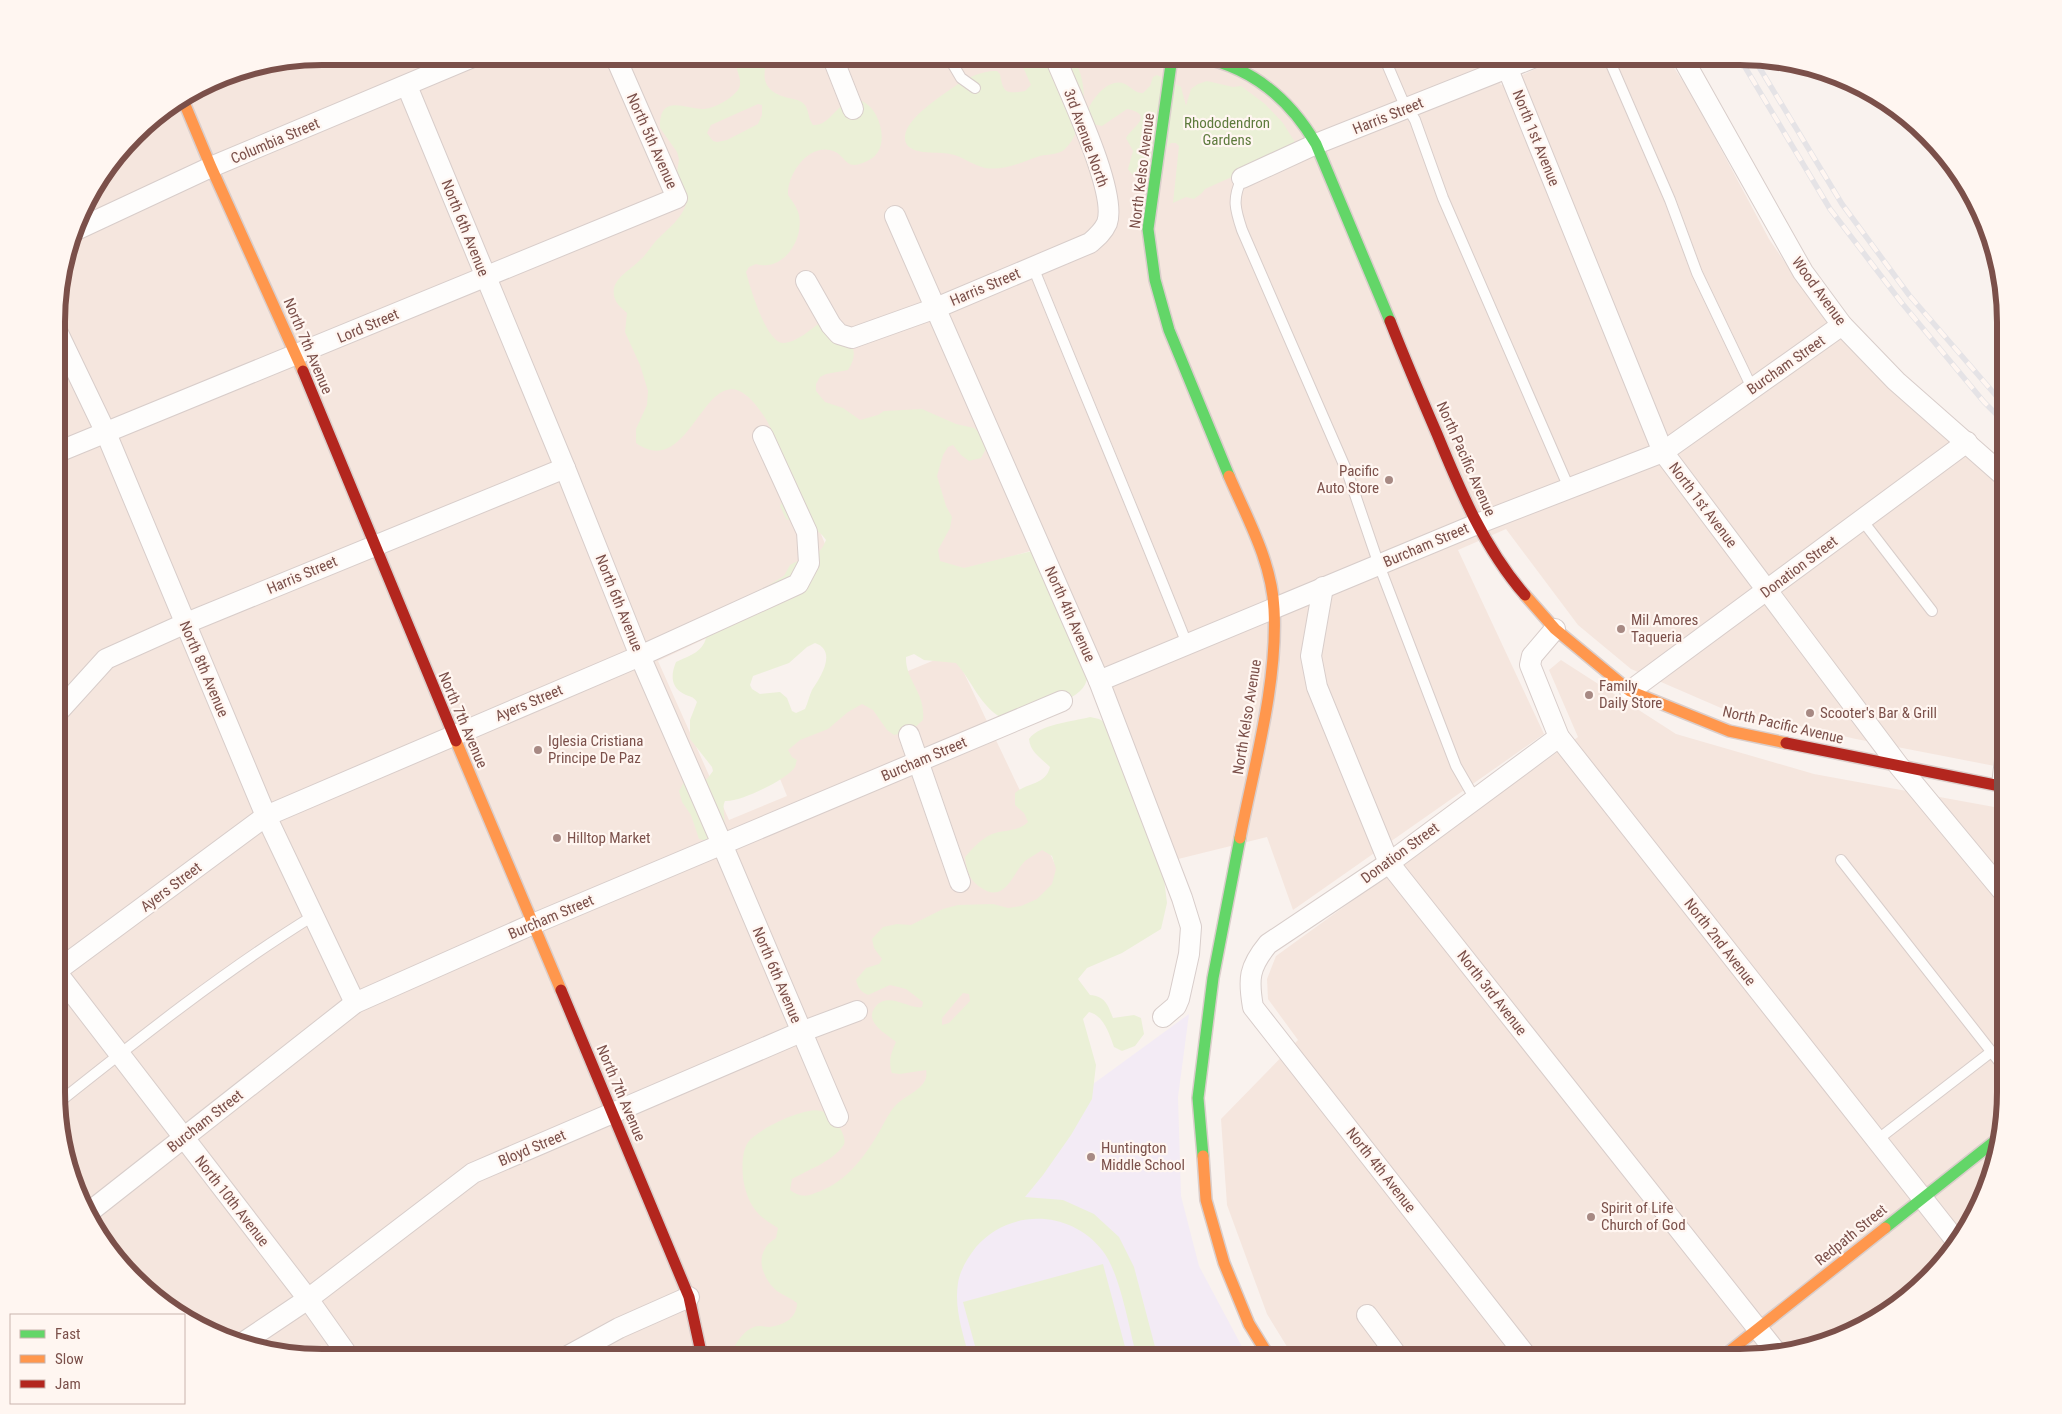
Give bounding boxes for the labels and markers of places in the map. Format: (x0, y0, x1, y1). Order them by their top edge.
place label: Pacific Auto Store (1317, 462, 1379, 497)
marker: Pacific Auto Store (1383, 474, 1395, 486)
place label: Mil Amores Taqueria (1631, 611, 1699, 646)
marker: Mil Amores Taqueria (1615, 623, 1627, 635)
place label: Family Daily Store (1599, 677, 1662, 712)
marker: Family Daily Store (1583, 689, 1595, 701)
place label: Scooter's Bar & Grill (1820, 704, 1937, 722)
marker: Scooter's Bar & Grill (1804, 707, 1816, 719)
place label: Iglesia Cristiana Principe De Paz (548, 732, 643, 767)
marker: Iglesia Cristiana Principe De Paz (532, 744, 544, 756)
place label: Hilltop Market (567, 829, 650, 847)
marker: Hilltop Market (551, 832, 563, 844)
place label: Huntington Middle School (1101, 1139, 1185, 1174)
marker: Huntington Middle School (1085, 1151, 1097, 1163)
place label: Spirit of Life Church of God (1601, 1199, 1686, 1234)
marker: Spirit of Life Church of God (1585, 1211, 1597, 1223)

